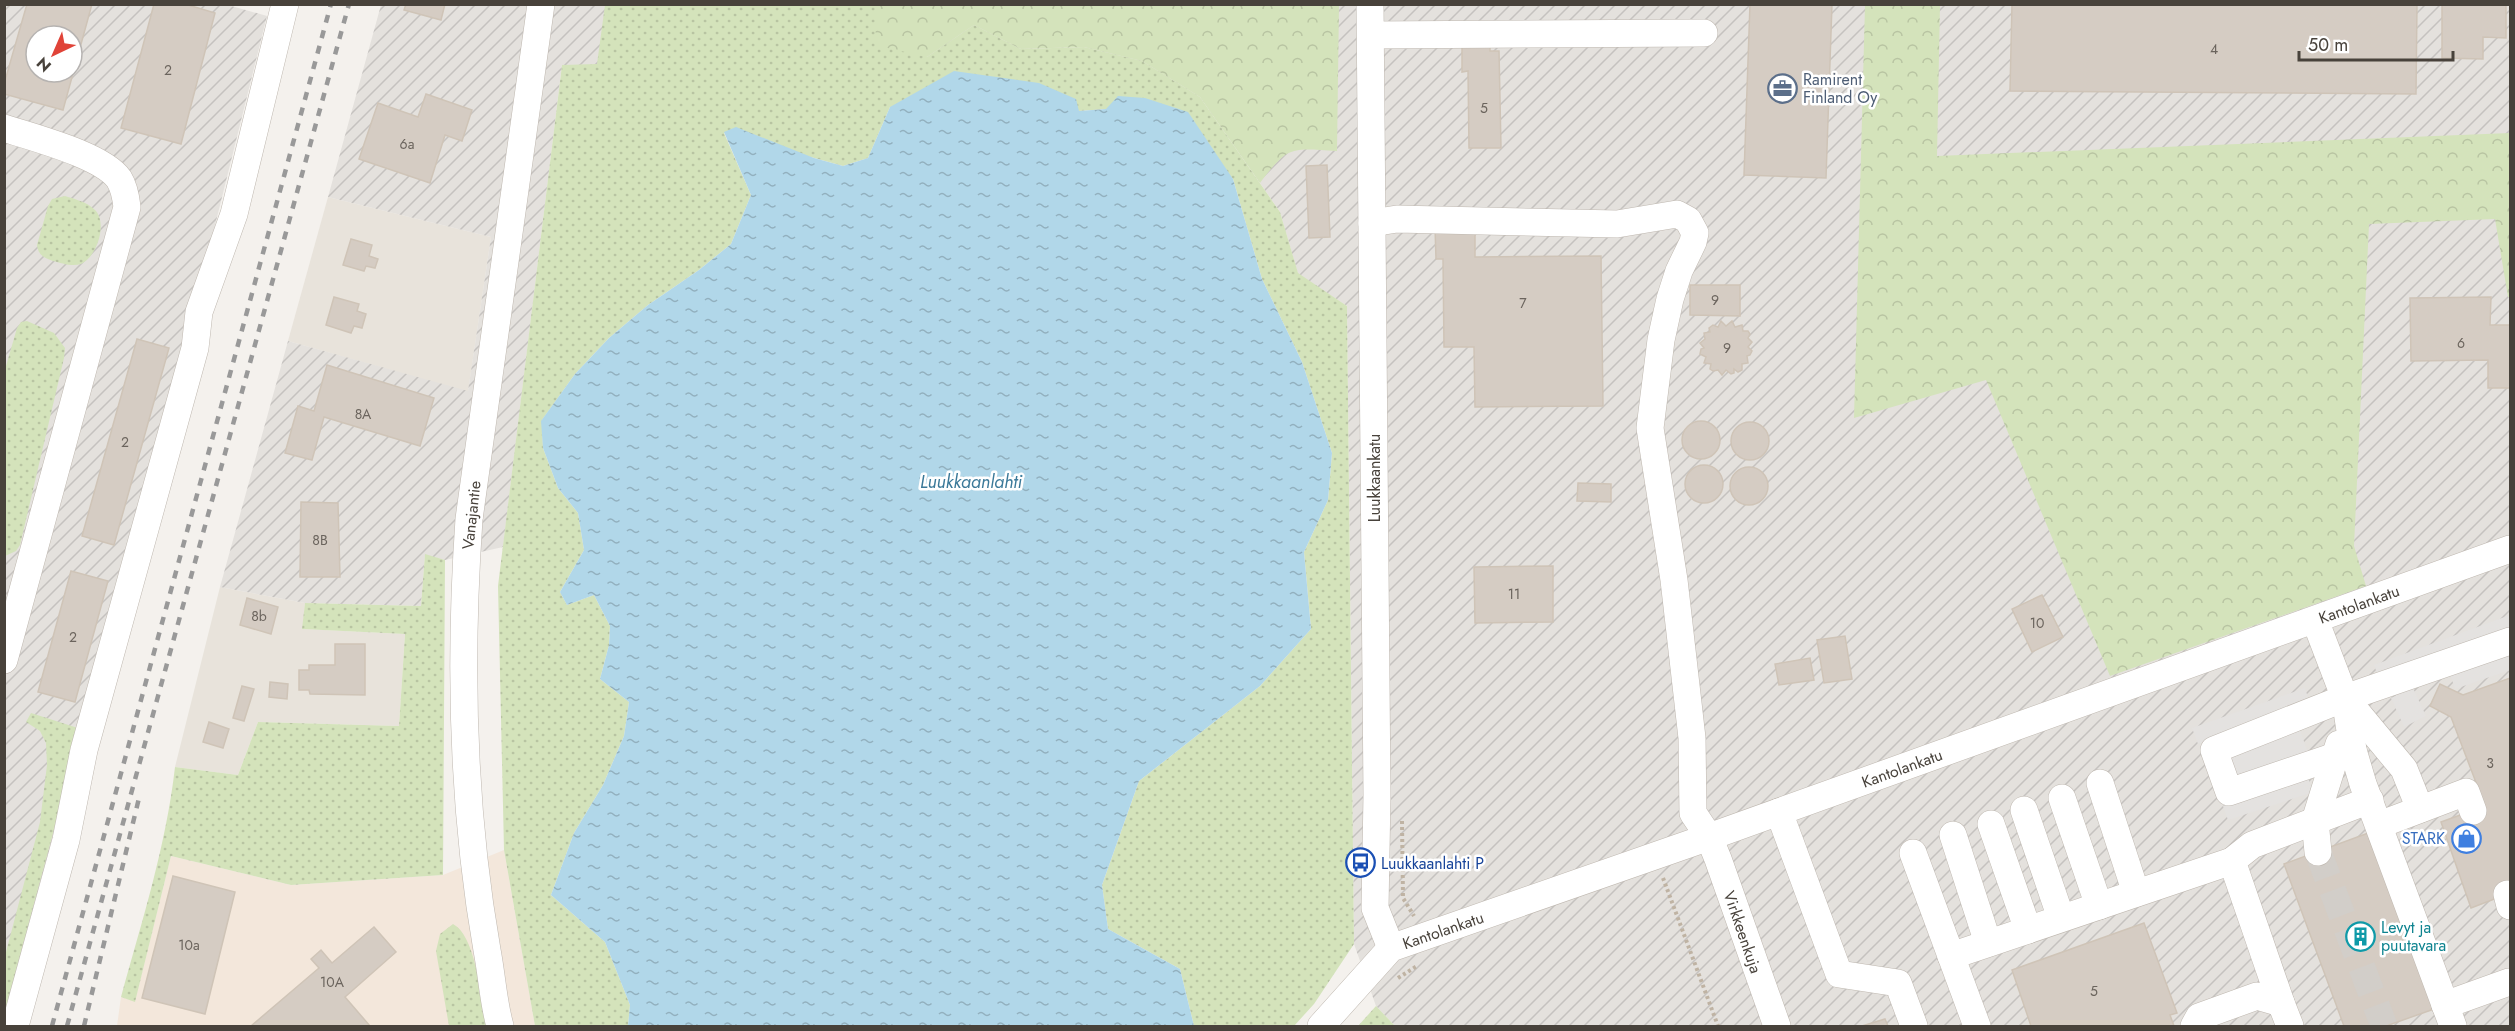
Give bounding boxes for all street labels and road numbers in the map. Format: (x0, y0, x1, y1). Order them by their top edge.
street label: Luukkaankatu (1363, 434, 1386, 522)
street label: Vanajantie (456, 479, 487, 551)
street label: Kantolankatu (2316, 579, 2403, 630)
street label: Kantolankatu (1859, 743, 1946, 794)
street label: Virkkeenkuja (1718, 888, 1767, 977)
street label: Kantolankatu (1399, 906, 1487, 955)

